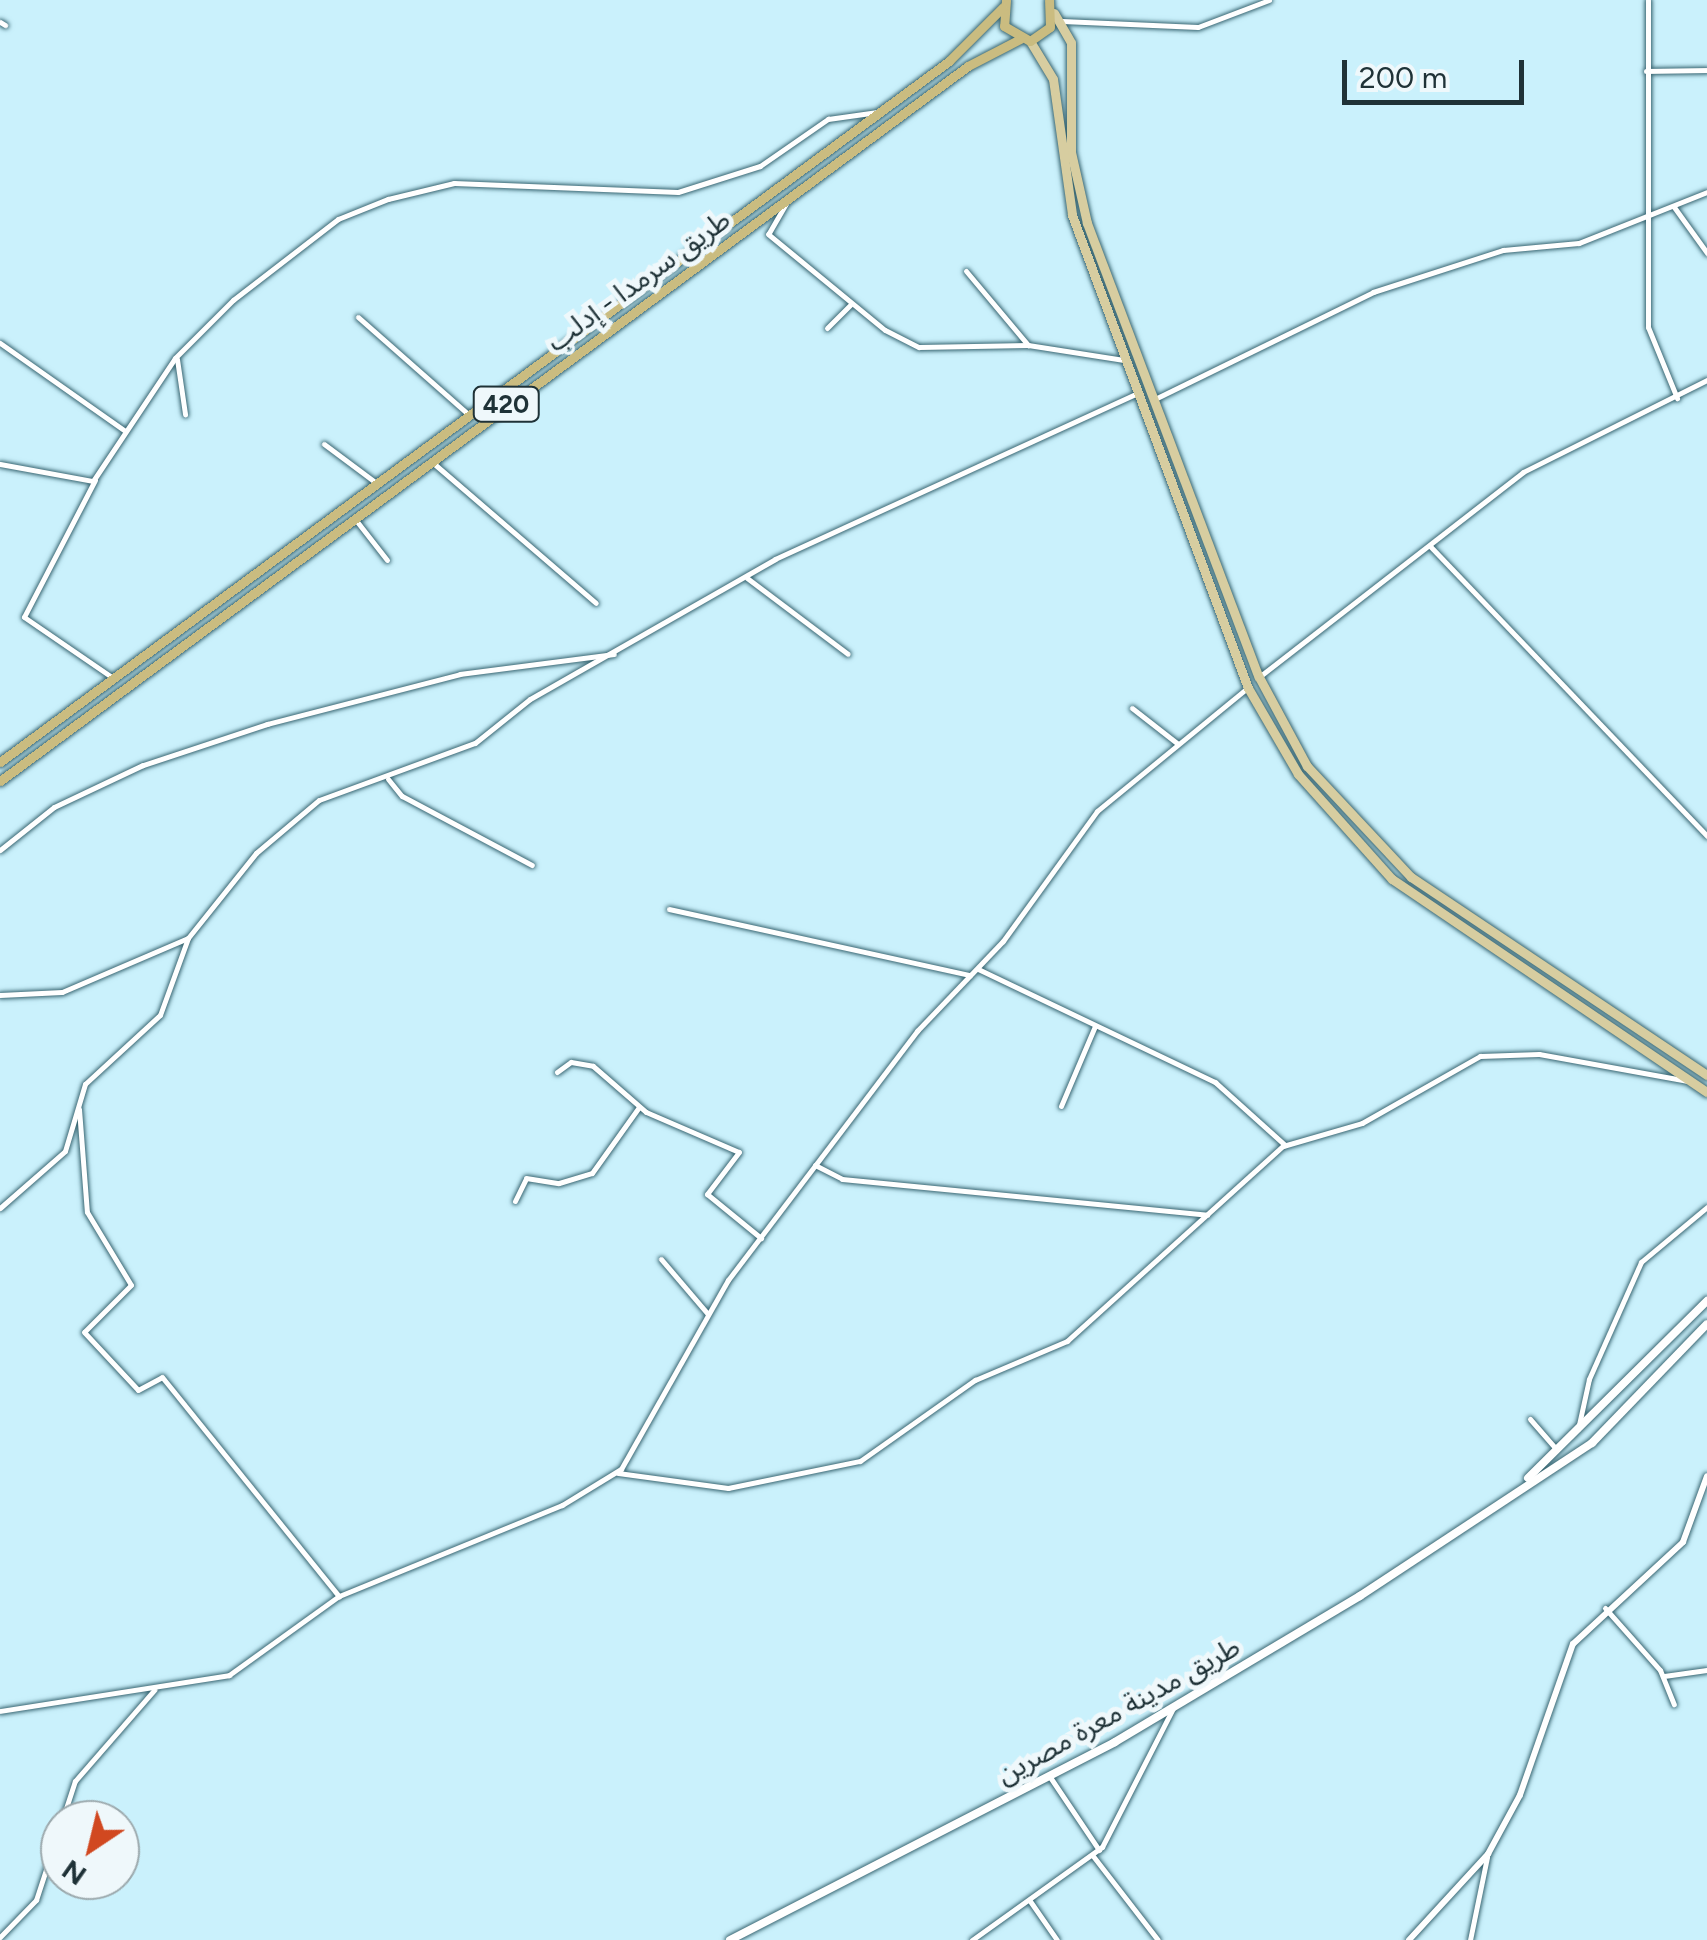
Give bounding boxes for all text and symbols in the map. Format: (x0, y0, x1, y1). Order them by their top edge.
scale bar (1347, 40, 1530, 102)
text: 200 m (1359, 59, 1447, 96)
street label: طريق سرمدا - إدلب (540, 202, 736, 358)
road number: 420 (471, 384, 541, 424)
street label: طريق مدينة معرة مصرين (990, 1629, 1246, 1791)
north arrow (40, 1800, 140, 1900)
text: N (55, 1853, 93, 1893)

